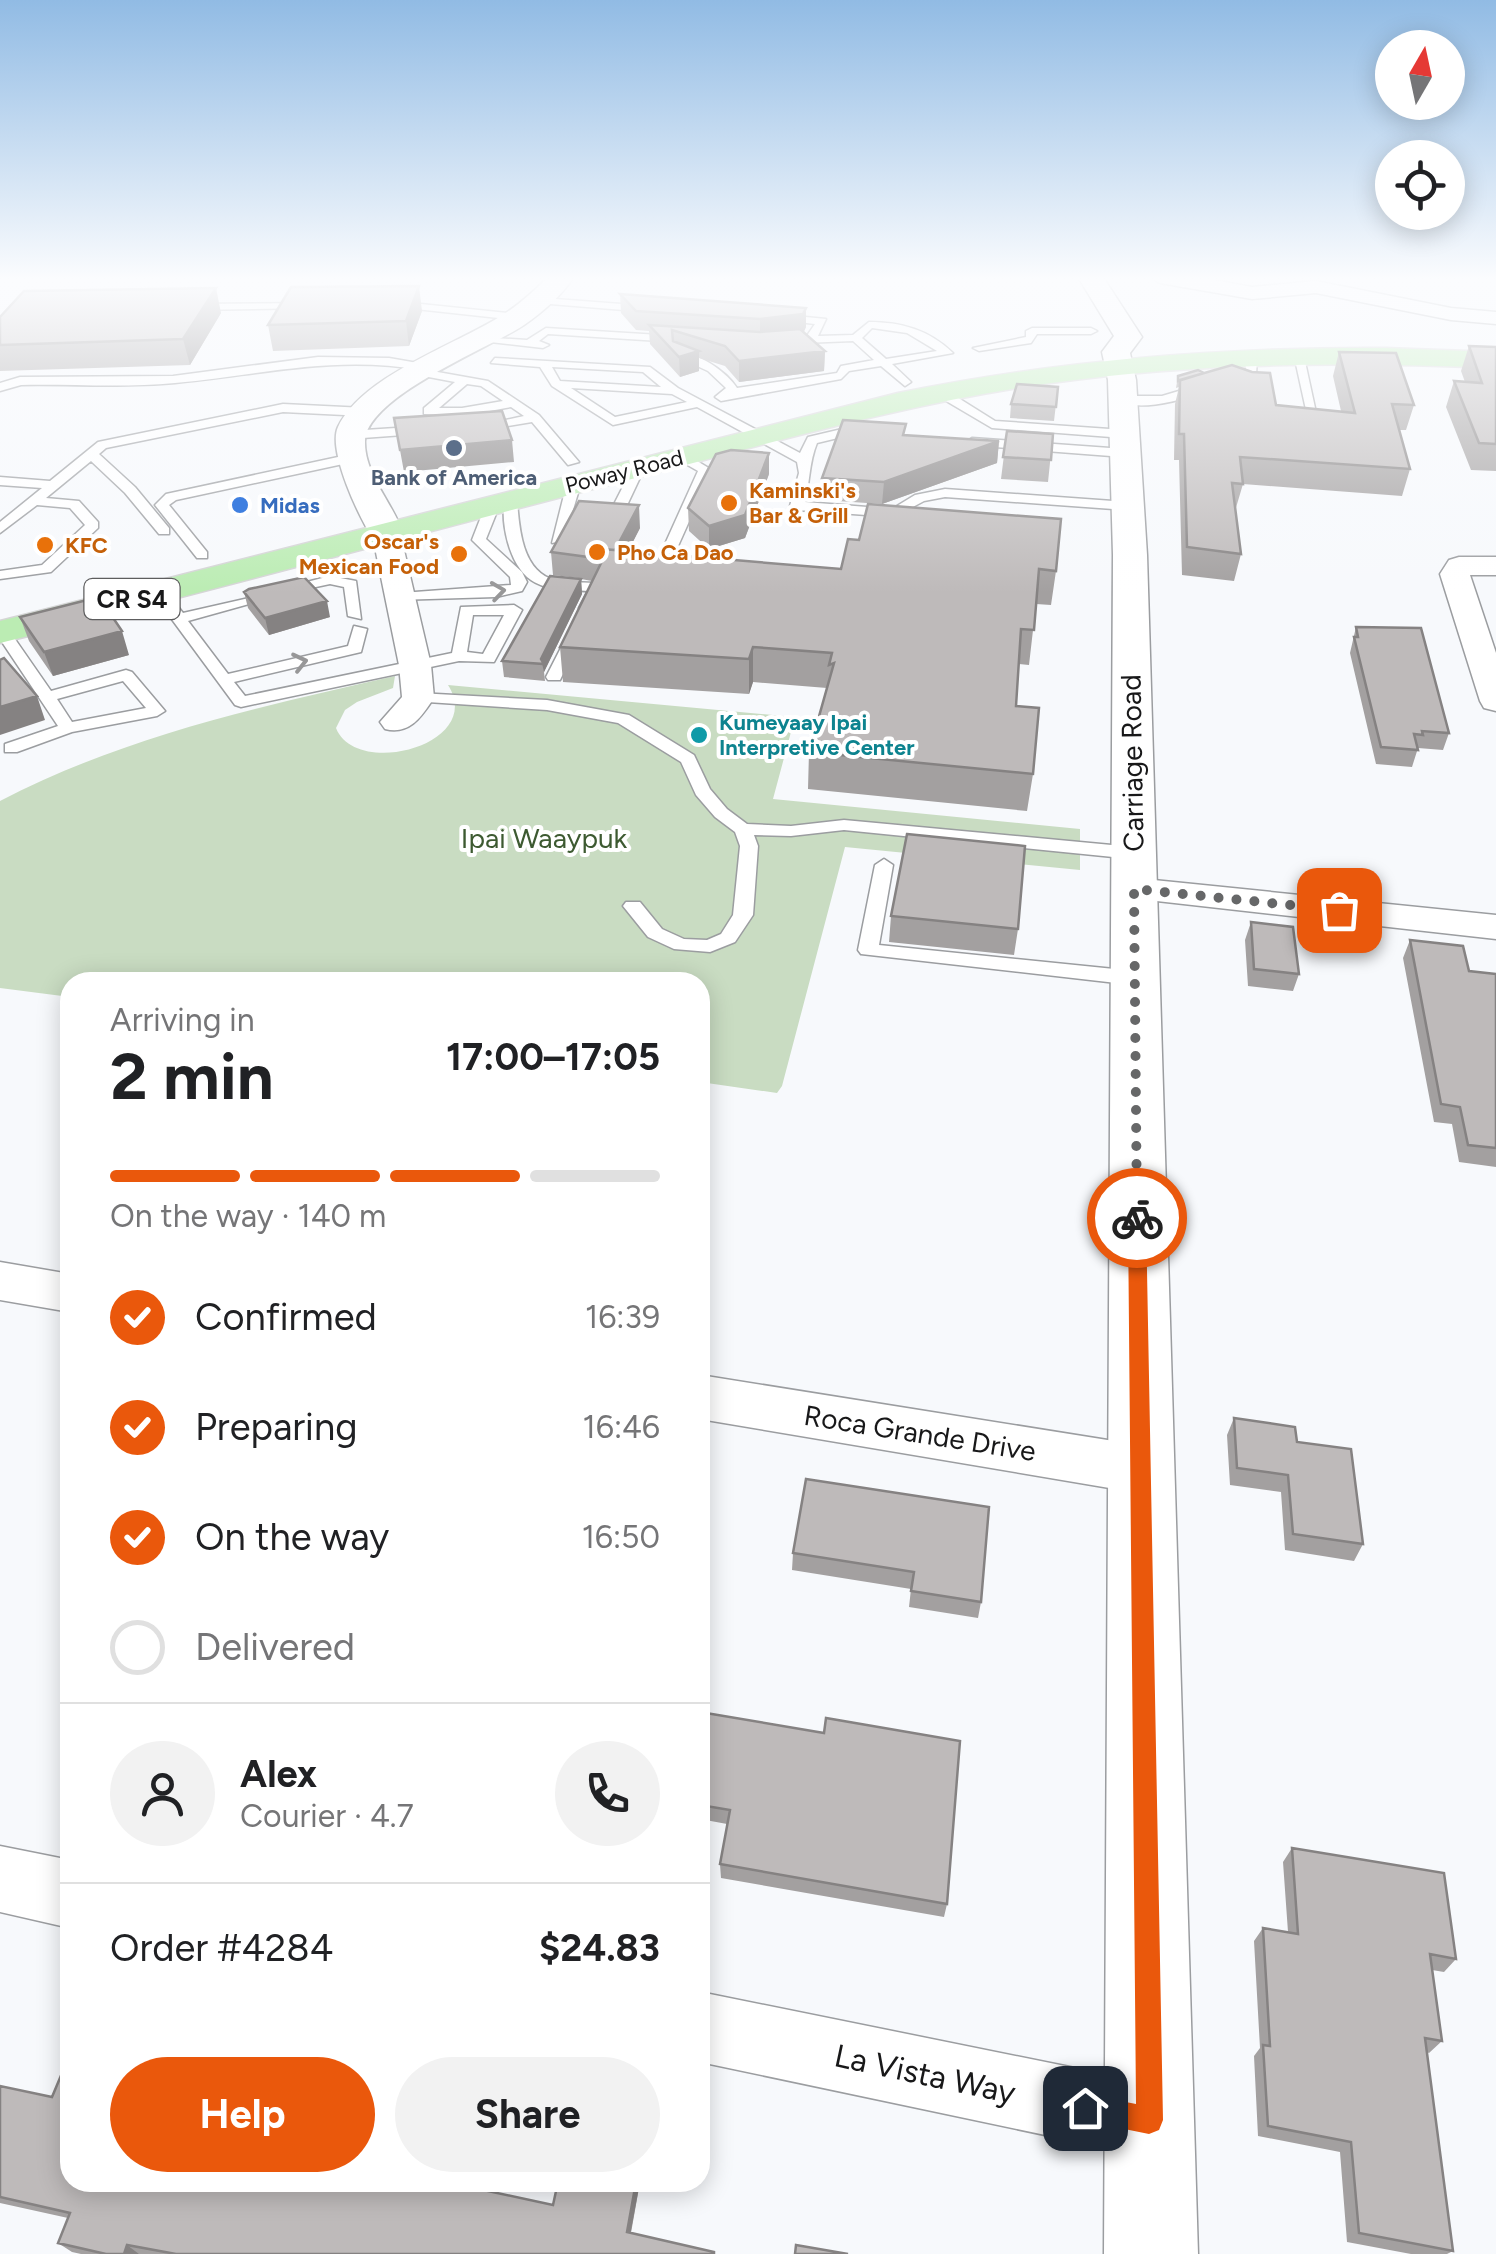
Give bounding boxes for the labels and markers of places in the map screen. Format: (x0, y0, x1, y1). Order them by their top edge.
marker: Bank of America (443, 437, 465, 459)
place label: Bank of America (371, 464, 537, 491)
place label: Kaminski's Bar & Grill (749, 477, 856, 529)
place label: Midas (260, 492, 320, 519)
marker: Kaminski's Bar & Grill (718, 492, 740, 514)
marker: Midas (229, 494, 251, 516)
place label: Oscar's Mexican Food (299, 528, 439, 580)
place label: KFC (65, 532, 108, 559)
marker: KFC (34, 534, 56, 556)
place label: Pho Ca Dao (617, 539, 734, 566)
marker: Pho Ca Dao (586, 541, 608, 563)
marker: Oscar's Mexican Food (448, 543, 470, 565)
place label: Kumeyaay Ipai Interpretive Center (719, 709, 915, 761)
marker: Kumeyaay Ipai Interpretive Center (688, 724, 710, 746)
pin (1297, 868, 1382, 953)
pin (1043, 2066, 1128, 2151)

